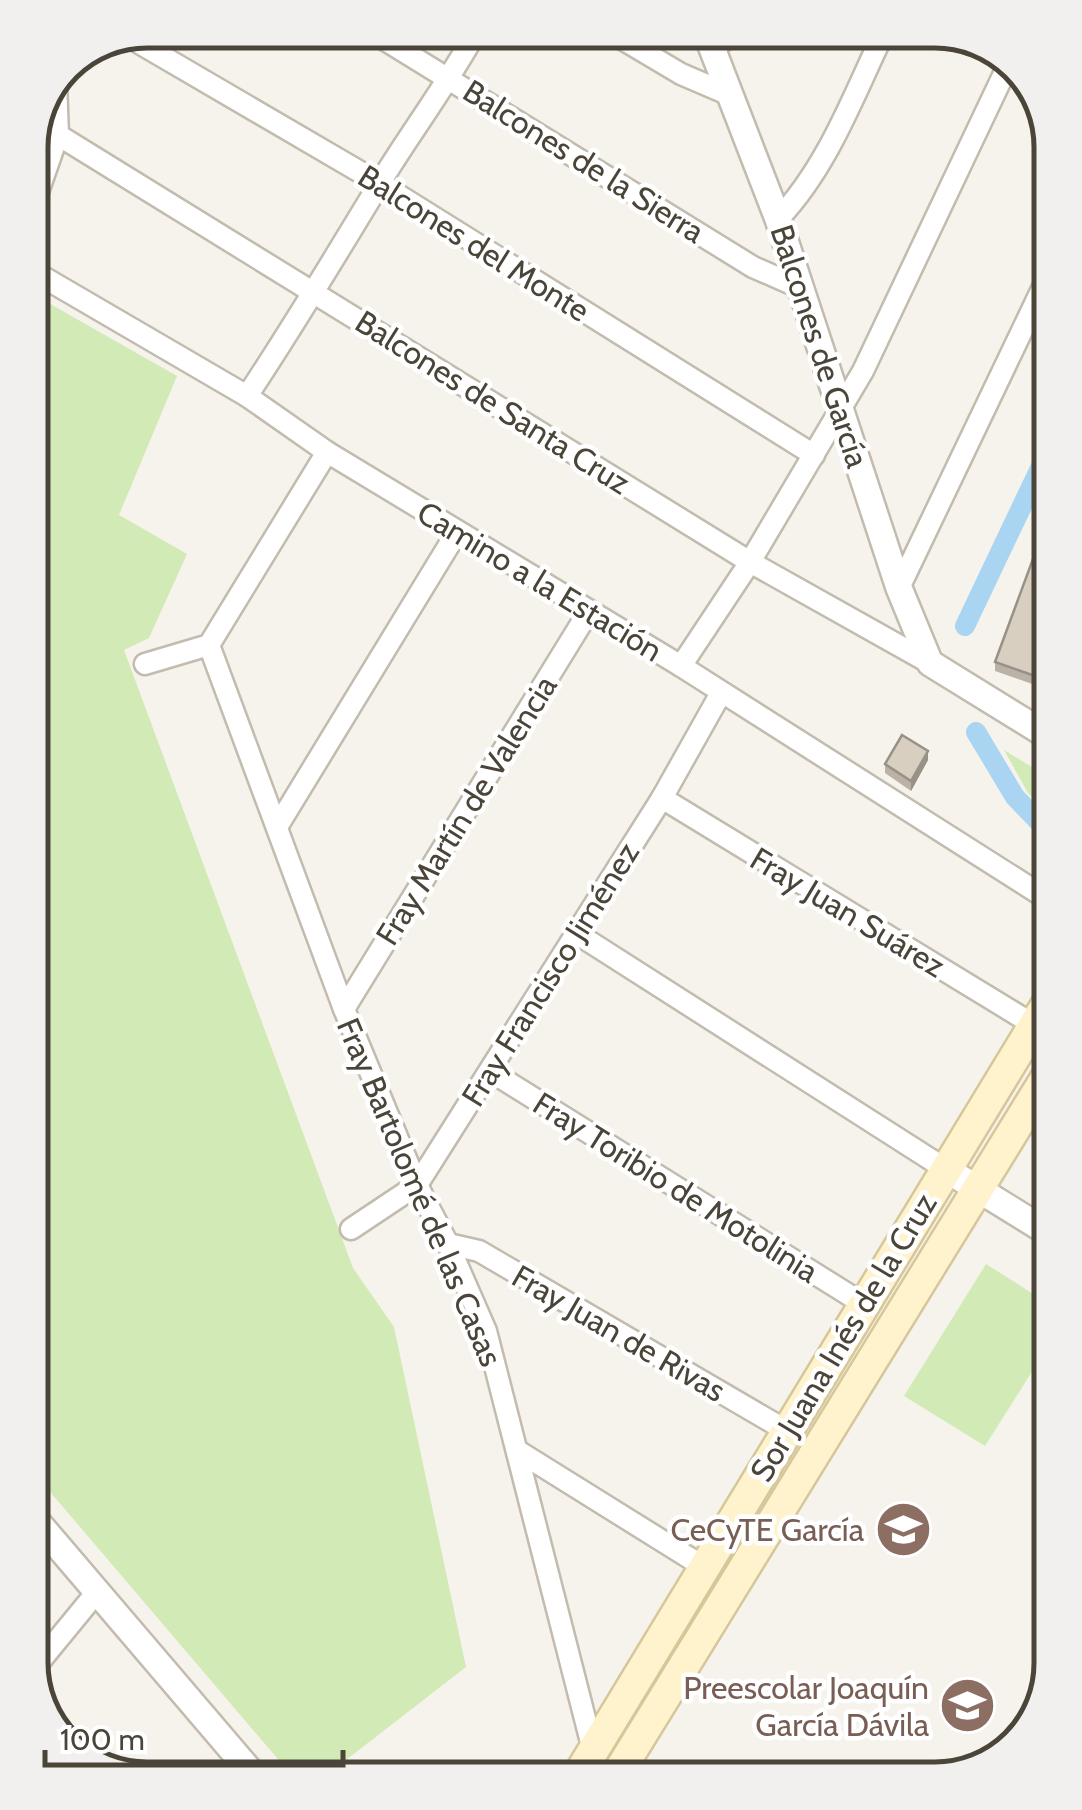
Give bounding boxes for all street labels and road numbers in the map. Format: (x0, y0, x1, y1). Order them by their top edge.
street label: Balcones de la Sierra (456, 71, 712, 251)
street label: Balcones del Monte (351, 156, 597, 330)
street label: Balcones de García (762, 220, 878, 473)
street label: Balcones de Santa Cruz (349, 302, 637, 502)
street label: Camino a la Estación (410, 492, 670, 670)
street label: Fray Martín de Valencia (367, 667, 565, 952)
street label: Fray Francisco Jiménez (453, 835, 647, 1113)
street label: Fray Juan Suárez (744, 839, 952, 985)
street label: Fray Bartolomé de las Casas (329, 1012, 511, 1372)
street label: Fray Toribio de Motolinia (526, 1083, 826, 1291)
street label: Sor Juana Inés de la Cruz (741, 1186, 945, 1488)
street label: Fray Juan de Rivas (505, 1256, 733, 1410)

